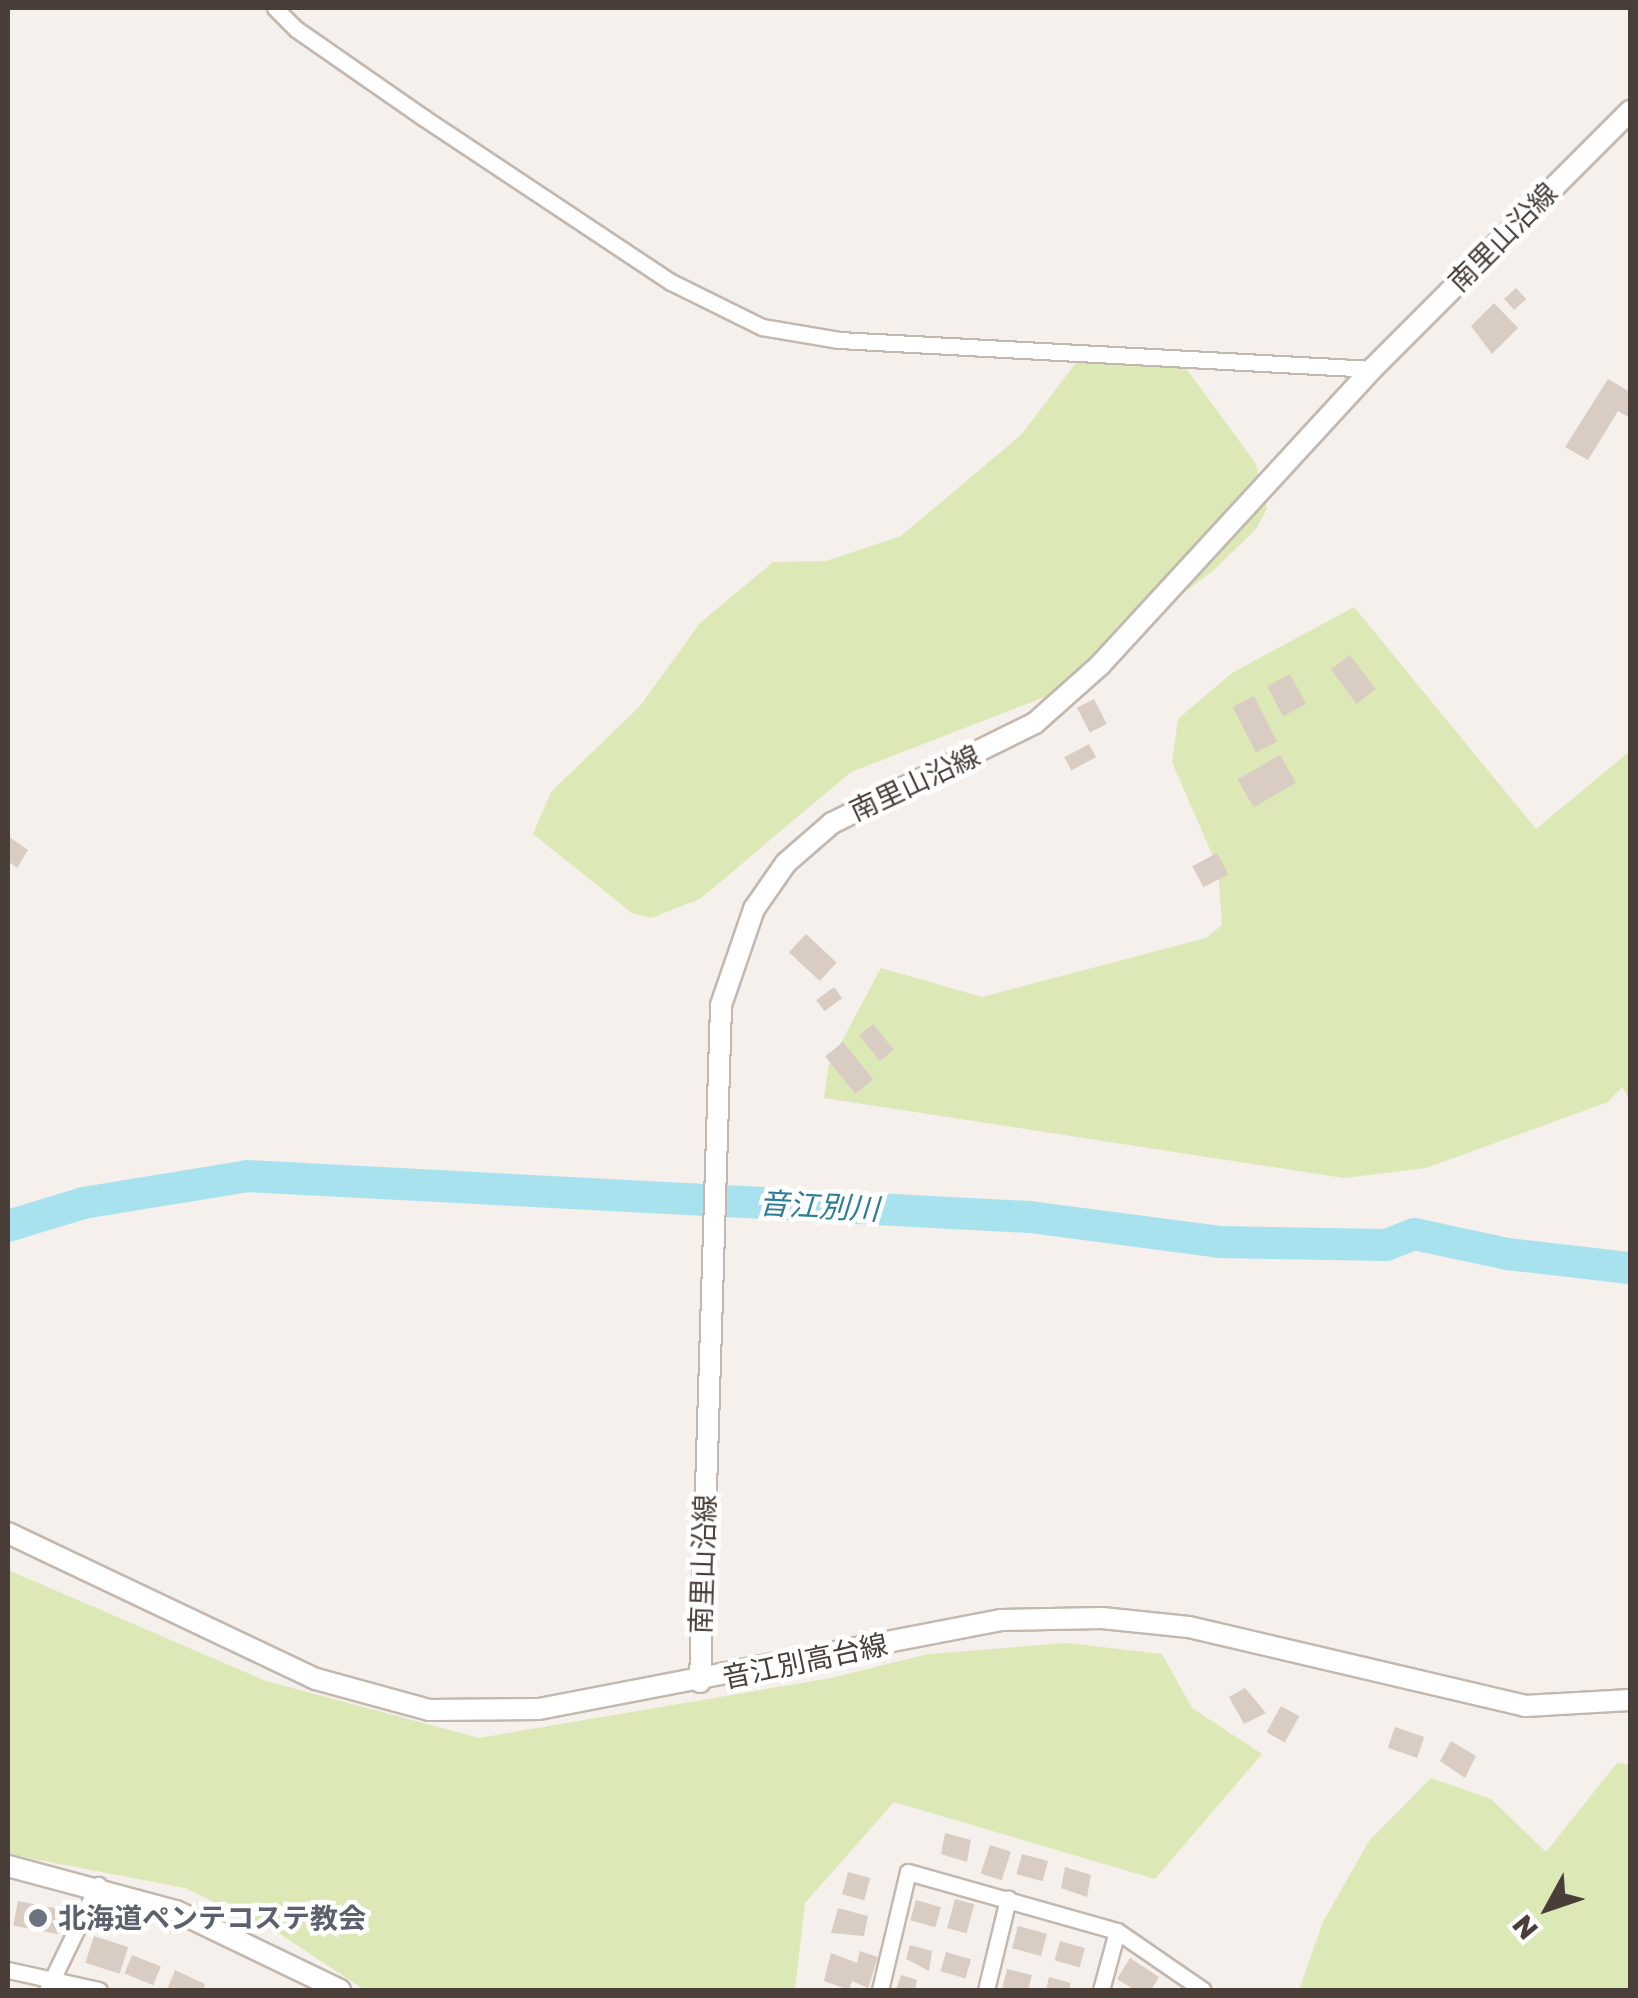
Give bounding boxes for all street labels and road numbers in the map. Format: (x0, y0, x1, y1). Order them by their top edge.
street label: 南里山沿線 (1442, 176, 1564, 298)
street label: 南里山沿線 (844, 738, 986, 828)
street label: 南里山沿線 (684, 1493, 722, 1635)
street label: 音江別高台線 (719, 1627, 891, 1695)

